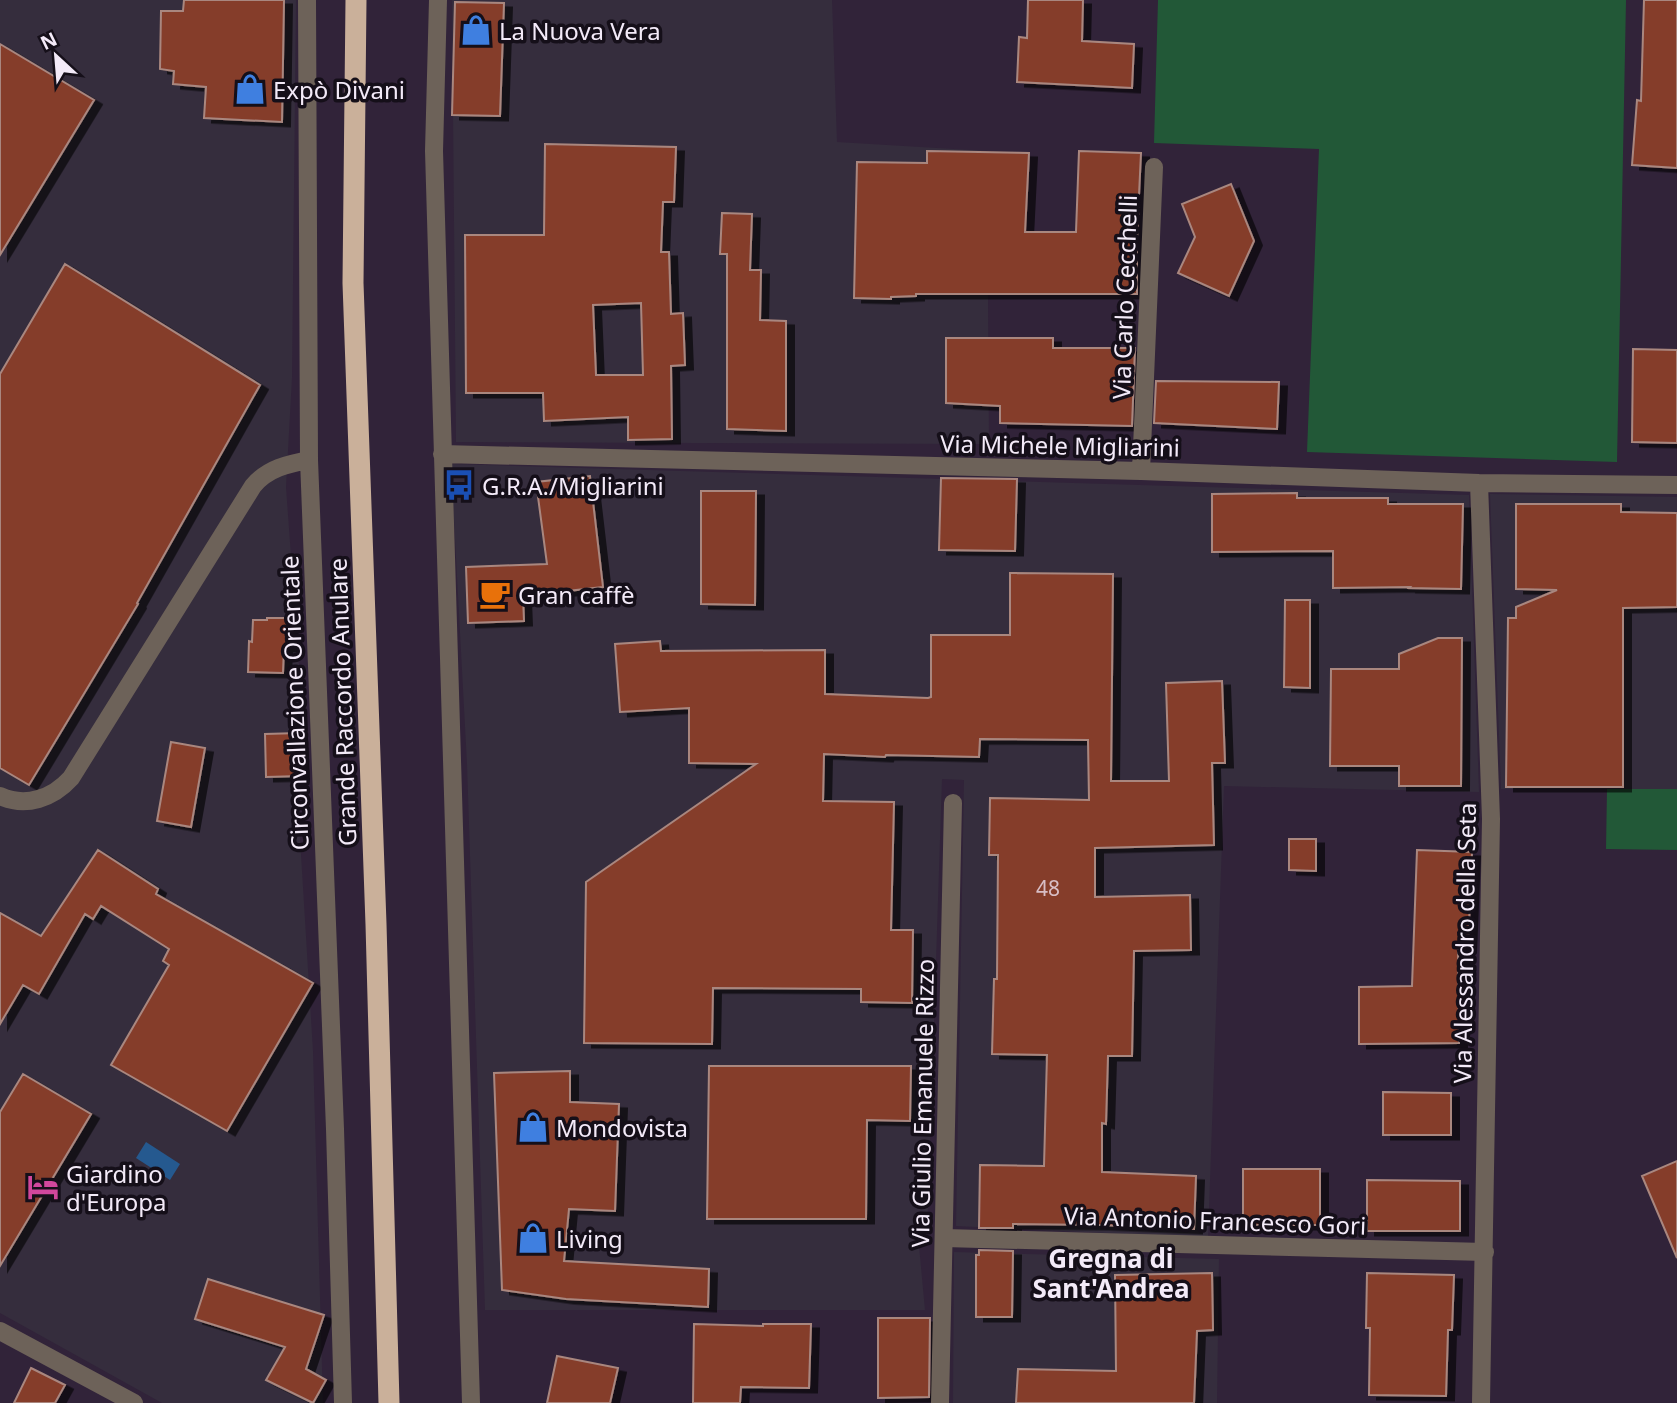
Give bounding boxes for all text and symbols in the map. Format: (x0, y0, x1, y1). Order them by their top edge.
shop icon: La Nuova Vera (459, 13, 493, 47)
place label: La Nuova Vera (499, 14, 661, 47)
north arrow (21, 21, 91, 91)
text: N (36, 26, 61, 56)
shop icon: Expò Divani (233, 72, 267, 106)
place label: Expò Divani (273, 73, 405, 106)
street label: Via Carlo Cecchelli (1104, 194, 1144, 400)
street label: Via Michele Migliarini (940, 426, 1180, 464)
bus stop icon: G.R.A./Migliarini (442, 468, 476, 502)
place label: G.R.A./Migliarini (482, 469, 664, 502)
street label: Circonvallazione Orientale (272, 555, 316, 851)
street label: Grande Raccordo Anulare (320, 557, 364, 847)
cafe icon: Gran caffè (478, 577, 512, 611)
place label: Gran caffè (518, 578, 634, 611)
street label: Via Alessandro della Seta (1445, 802, 1483, 1084)
house number: 48 (1036, 874, 1060, 902)
street label: Via Giulio Emanuele Rizzo (903, 958, 941, 1248)
shop icon: Mondovista (516, 1110, 550, 1144)
place label: Mondovista (556, 1111, 688, 1144)
place label: Giardino d'Europa (66, 1157, 167, 1218)
hotel icon: Giardino d'Europa (26, 1170, 60, 1204)
street label: Via Antonio Francesco Gori (1063, 1198, 1367, 1242)
shop icon: Living (516, 1221, 550, 1255)
place label: Living (556, 1222, 623, 1255)
district label: Gregna di Sant'Andrea (1032, 1240, 1190, 1306)

